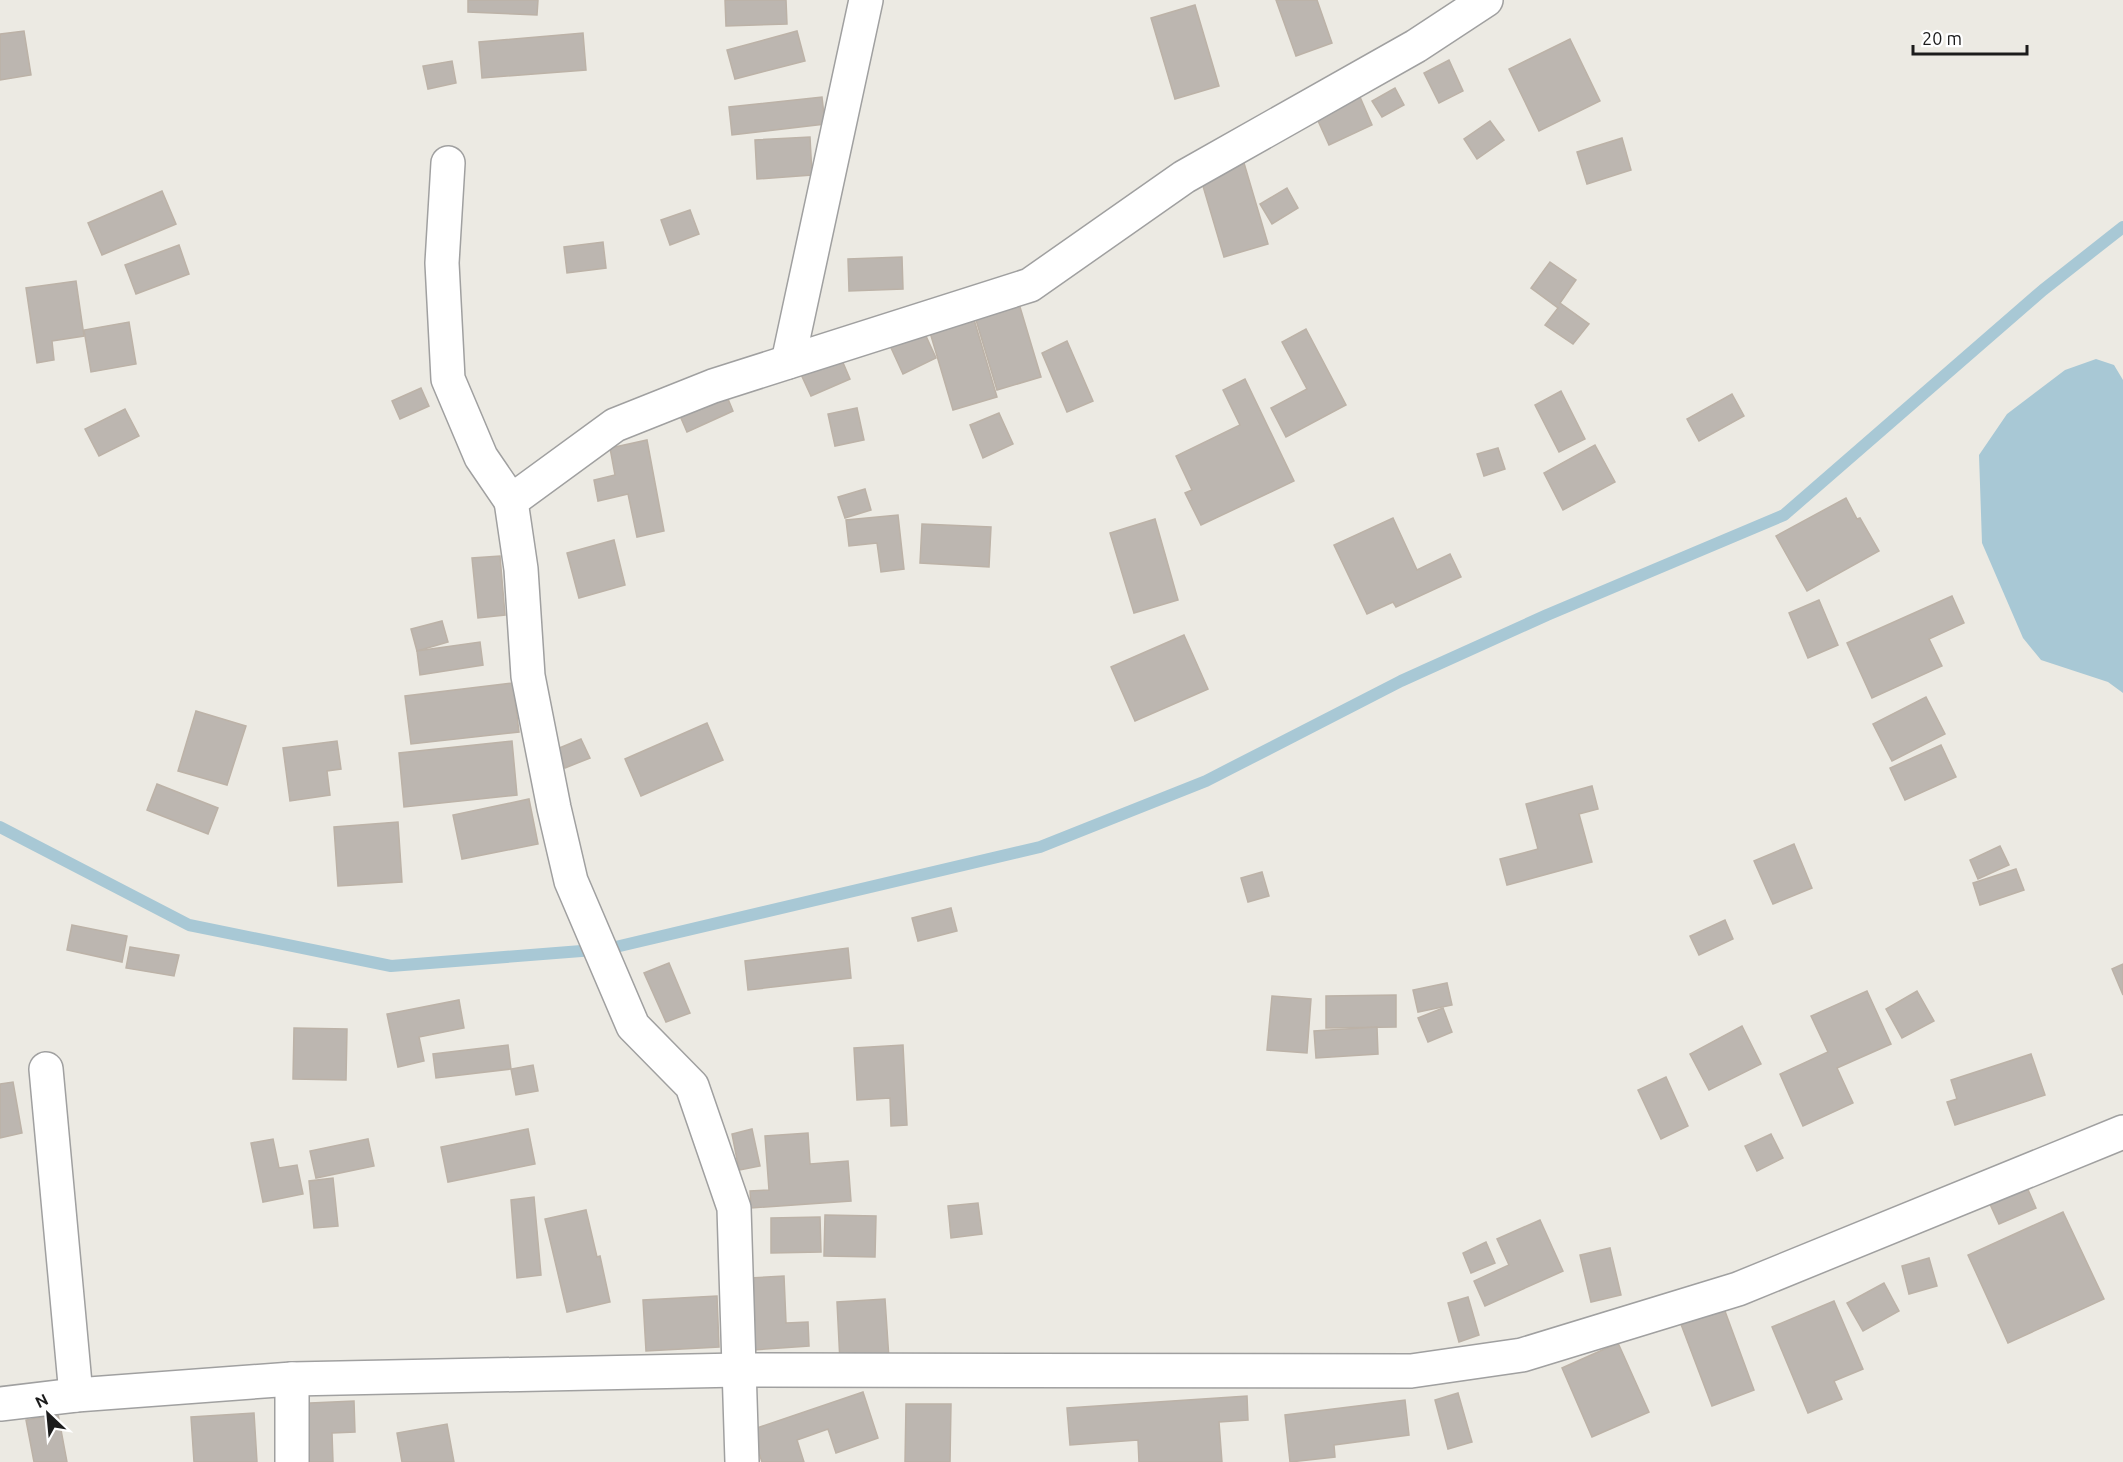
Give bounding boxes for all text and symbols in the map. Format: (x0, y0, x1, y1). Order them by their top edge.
scale bar (1913, 18, 2027, 56)
text: 20 m (1922, 28, 1962, 48)
north arrow (18, 1384, 78, 1444)
text: N (32, 1390, 51, 1411)

